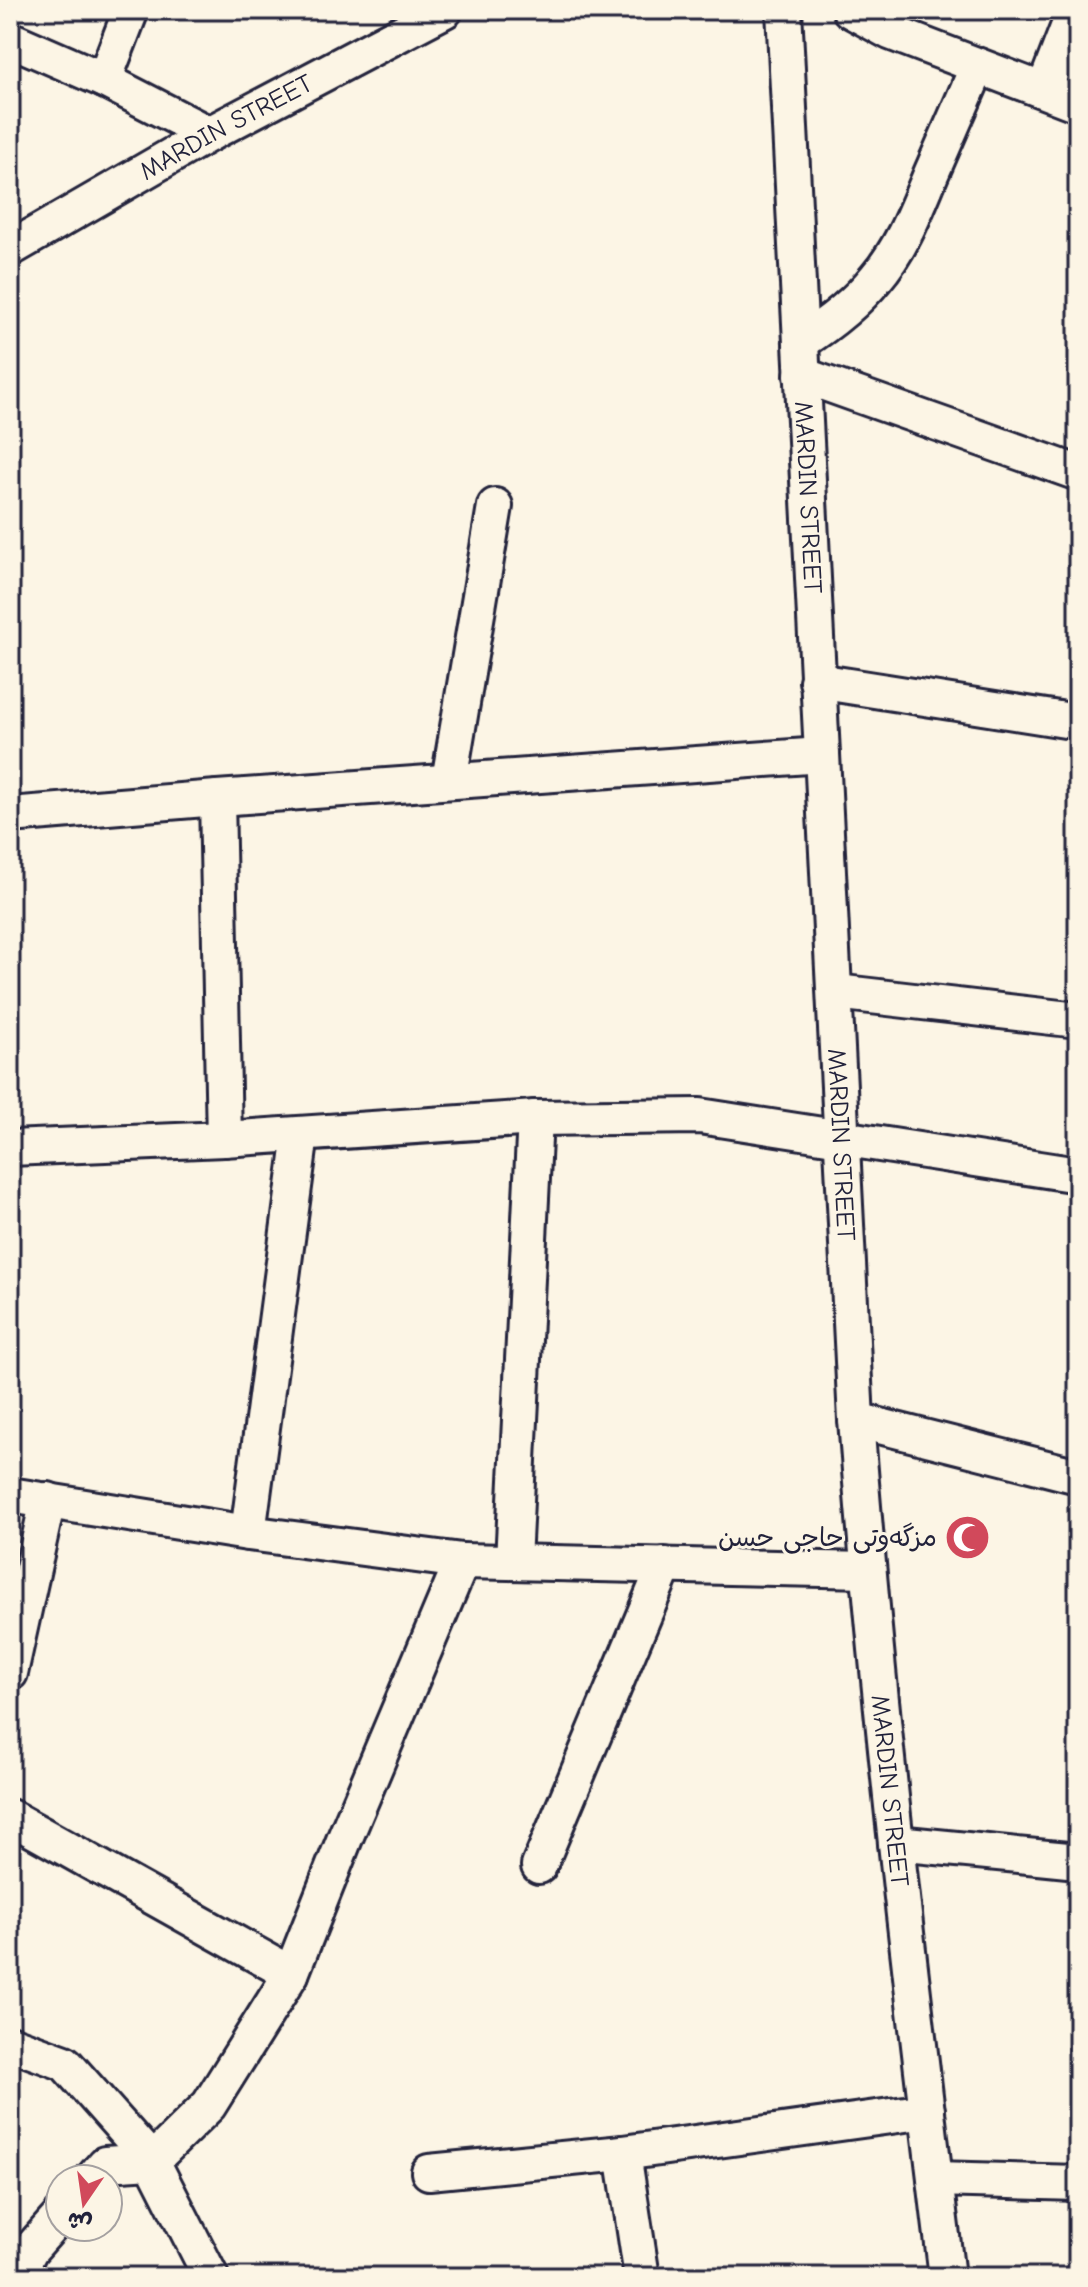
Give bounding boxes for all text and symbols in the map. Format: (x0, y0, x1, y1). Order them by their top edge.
street label: MARDIN STREET (134, 68, 318, 187)
street label: MARDIN STREET (788, 401, 828, 595)
street label: MARDIN STREET (821, 1048, 861, 1242)
mosque icon: مزگەوتی حاجی حسن (944, 1513, 992, 1561)
place label: مزگەوتی حاجی حسن (718, 1522, 937, 1554)
street label: MARDIN STREET (865, 1693, 915, 1888)
north arrow (44, 2163, 124, 2243)
text: ش (65, 2206, 94, 2237)

